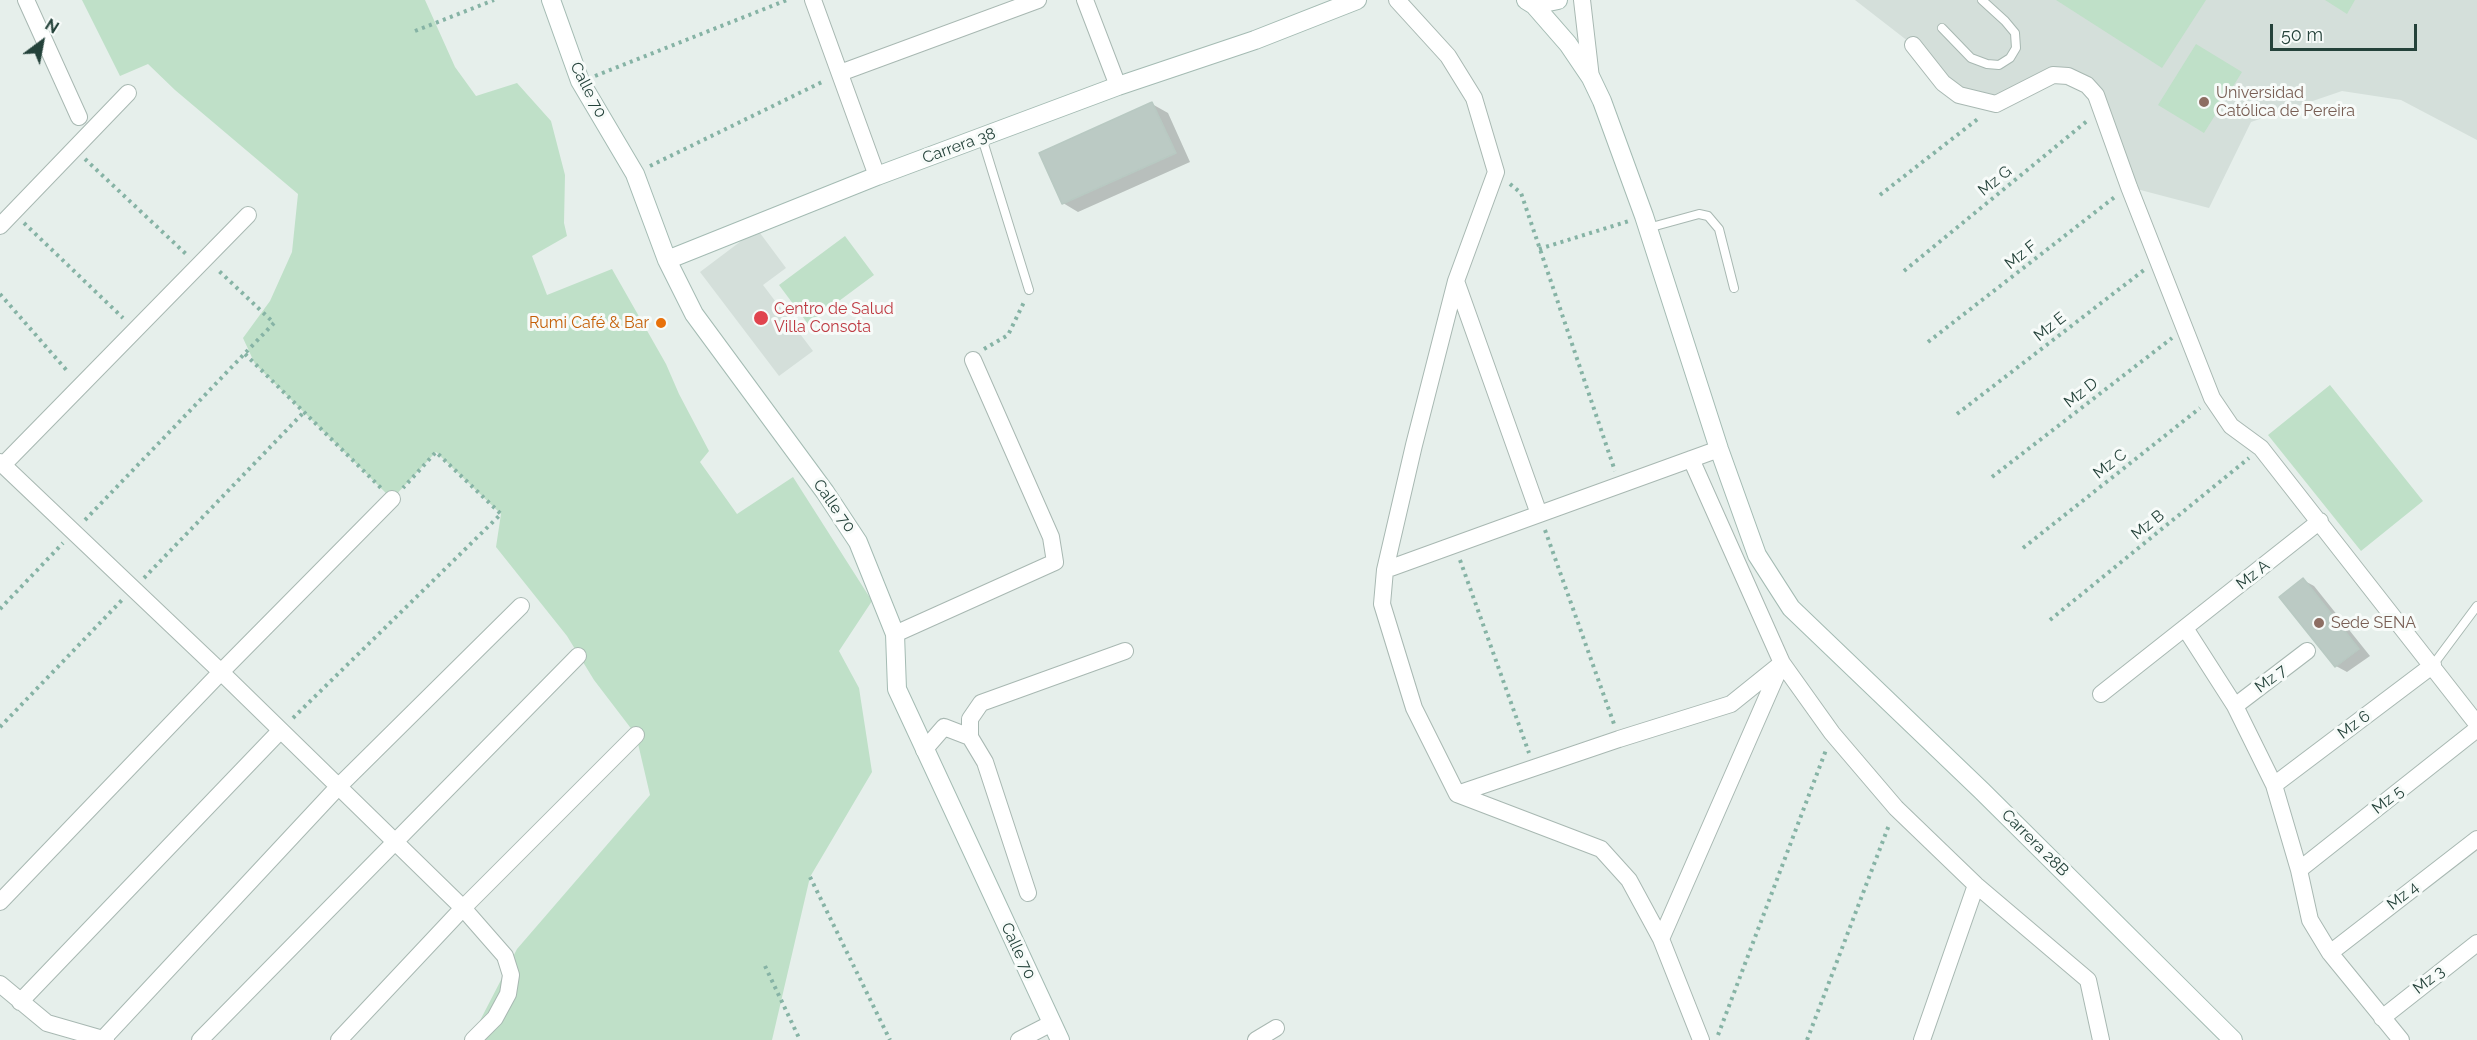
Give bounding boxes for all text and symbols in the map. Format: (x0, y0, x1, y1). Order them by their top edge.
north arrow (12, 12, 72, 72)
scale bar (2273, 12, 2420, 50)
text: N (42, 15, 62, 38)
text: 50 m (2281, 24, 2323, 45)
street label: Calle 70 (566, 59, 610, 121)
place label: Universidad Católica de Pereira (2216, 83, 2355, 121)
marker: Universidad Católica de Pereira (2197, 95, 2211, 109)
street label: Carrera 38 (920, 124, 998, 168)
street label: Mz G (1974, 162, 2016, 200)
street label: Mz F (2001, 237, 2041, 273)
place label: Centro de Salud Villa Consota (774, 299, 894, 337)
street label: Mz E (2030, 308, 2070, 346)
marker: Centro de Salud Villa Consota (752, 309, 770, 327)
place label: Rumi Café & Bar (529, 313, 649, 333)
marker: Rumi Café & Bar (654, 316, 668, 330)
street label: Mz D (2060, 374, 2102, 412)
street label: Mz C (2090, 445, 2130, 483)
street label: Calle 70 (809, 476, 859, 536)
street label: Mz B (2128, 506, 2168, 544)
street label: Mz A (2233, 556, 2273, 594)
place label: Sede SENA (2331, 613, 2416, 633)
marker: Sede SENA (2312, 616, 2326, 630)
street label: Mz 7 (2251, 661, 2291, 697)
street label: Mz 6 (2334, 707, 2374, 743)
street label: Mz 5 (2368, 782, 2408, 818)
street label: Carrera 28B (1997, 805, 2073, 881)
street label: Mz 4 (2383, 878, 2423, 914)
street label: Calle 70 (997, 920, 1039, 982)
street label: Mz 3 (2409, 962, 2449, 998)

